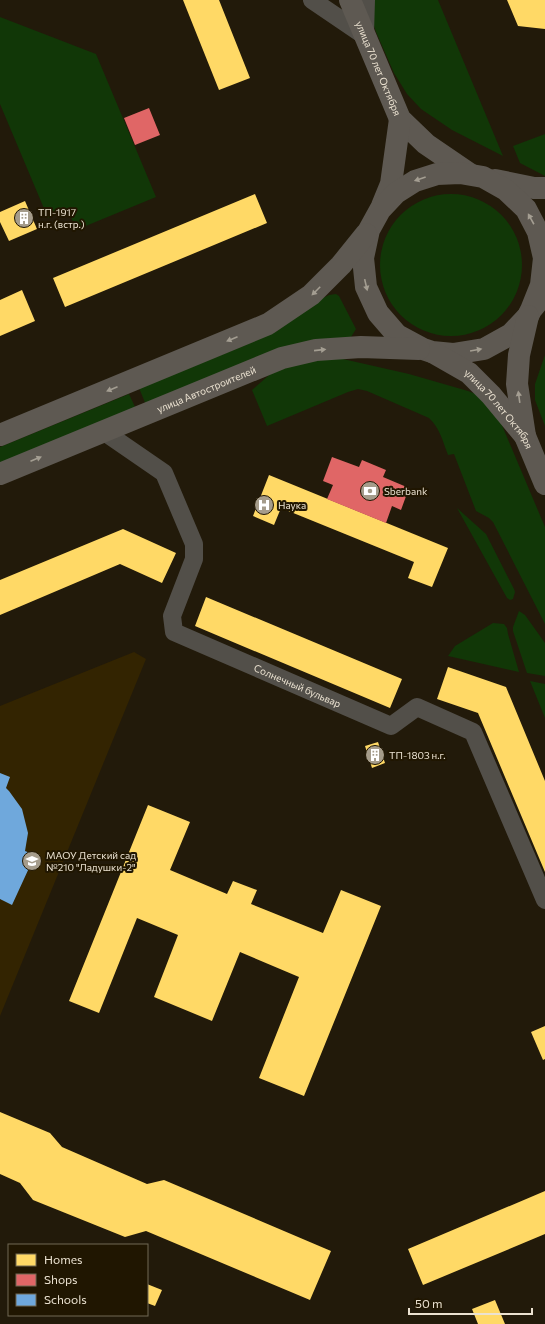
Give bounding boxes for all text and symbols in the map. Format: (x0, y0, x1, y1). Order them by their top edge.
street label: улица 70 лет Октября (353, 19, 404, 117)
one-way arrow (414, 177, 426, 183)
place label: ТП-1917 н.г. (встр.) (38, 206, 85, 230)
building icon: ТП-1917 н.г. (встр.) (13, 207, 35, 229)
one-way arrow (528, 214, 535, 225)
one-way arrow (364, 278, 370, 291)
one-way arrow (311, 286, 321, 296)
one-way arrow (225, 336, 237, 342)
one-way arrow (314, 347, 326, 354)
one-way arrow (470, 347, 483, 353)
street label: улица Автостроителей (155, 363, 258, 415)
street label: улица 70 лет Октября (463, 366, 536, 450)
one-way arrow (105, 386, 117, 392)
one-way arrow (516, 391, 522, 403)
one-way arrow (30, 456, 42, 463)
bank icon: Sberbank (359, 480, 381, 502)
place label: Sberbank (384, 485, 428, 497)
hospital icon: Наука (253, 494, 275, 516)
place label: Наука (278, 499, 306, 511)
street label: Солнечный бульвар (252, 661, 343, 710)
building icon: ТП-1803 н.г. (364, 744, 386, 766)
place label: ТП-1803 н.г. (389, 749, 446, 761)
place label: МАОУ Детский сад №210 "Ладушки-2" (46, 849, 136, 873)
school or university icon: МАОУ Детский сад №210 "Ладушки-2" (21, 850, 43, 872)
legend (8, 1244, 148, 1316)
text: Homes (44, 1252, 82, 1266)
text: Shops (44, 1272, 78, 1286)
scale bar (409, 1290, 532, 1316)
text: Schools (44, 1292, 87, 1306)
text: 50 m (415, 1296, 443, 1310)

